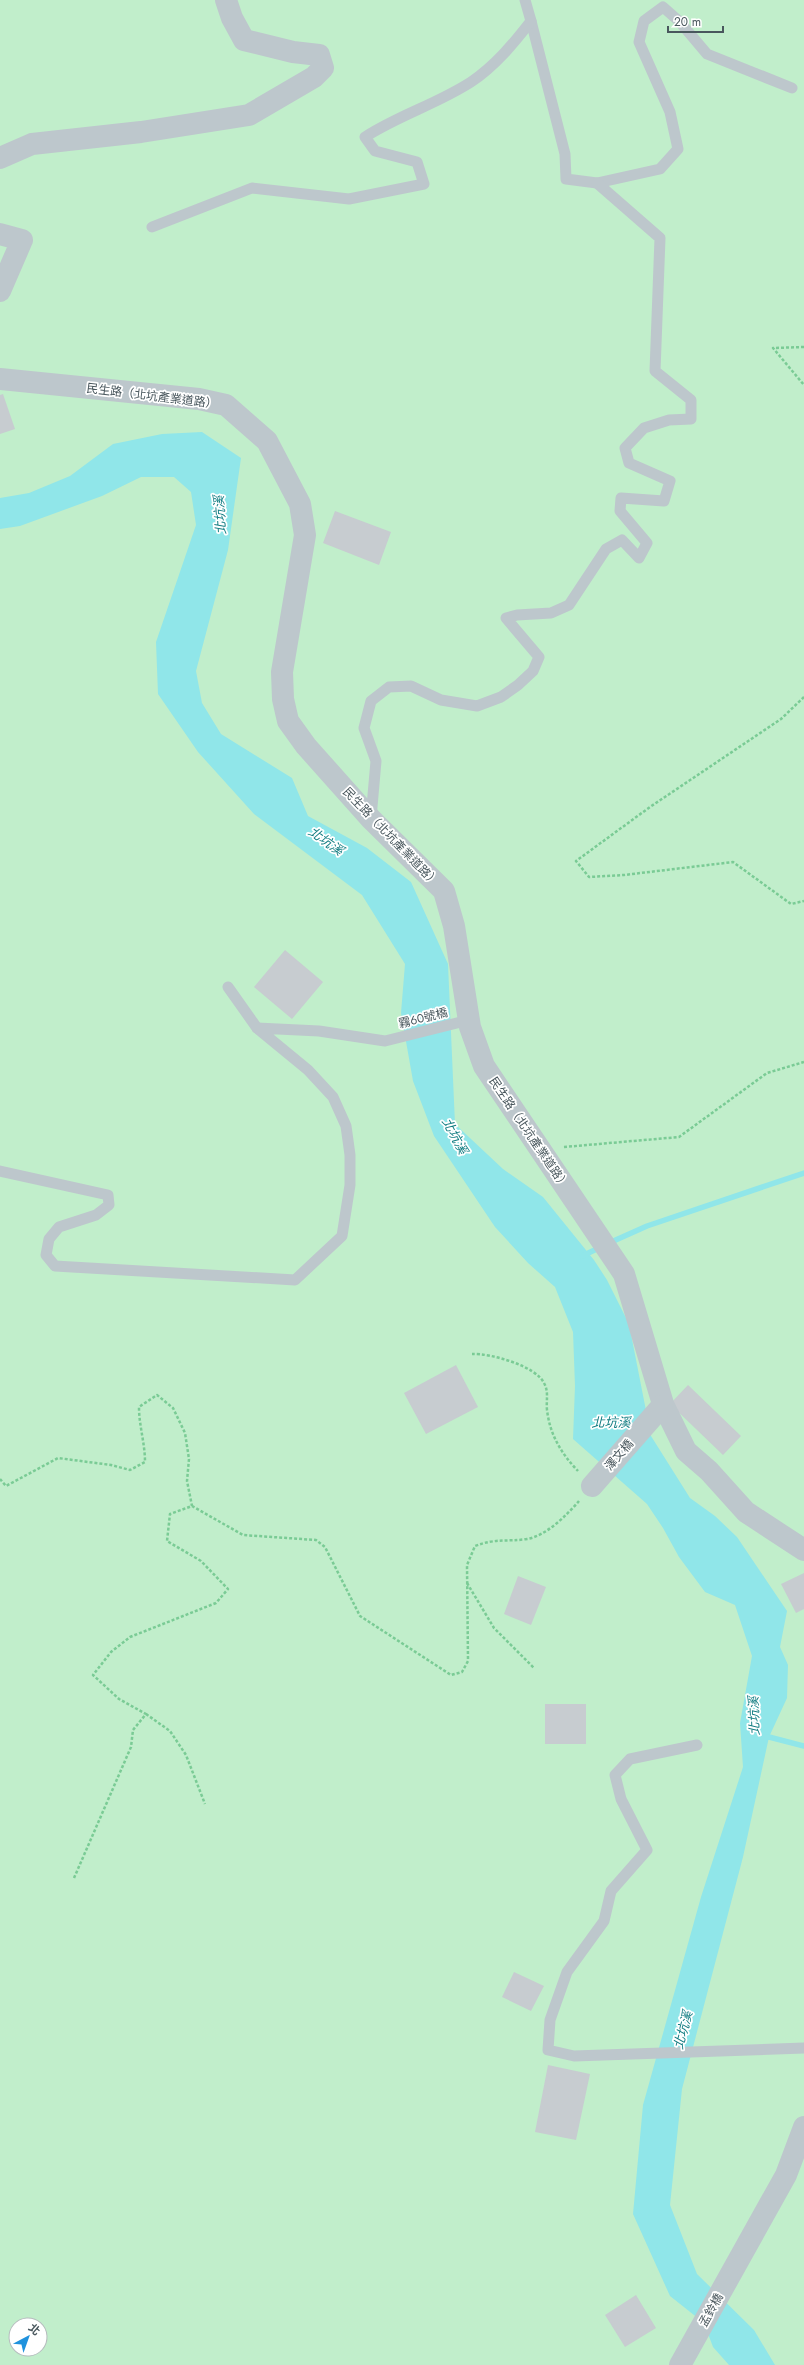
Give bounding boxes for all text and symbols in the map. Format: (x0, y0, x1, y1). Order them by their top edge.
scale bar (668, 8, 723, 34)
text: 20 m (674, 13, 701, 31)
street label: 民生路（北坑產業道路） (85, 379, 219, 413)
water label: 北坑溪 (209, 493, 231, 535)
street label: 民生路（北坑產業道路） (339, 783, 443, 891)
water label: 北坑溪 (305, 822, 349, 861)
street label: 霧60號橋 (397, 1003, 449, 1033)
street label: 民生路（北坑產業道路） (485, 1073, 573, 1193)
water label: 北坑溪 (437, 1114, 473, 1159)
water label: 北坑溪 (591, 1413, 632, 1432)
street label: 澤文橋 (600, 1436, 638, 1474)
water label: 北坑溪 (744, 1694, 764, 1736)
water label: 北坑溪 (669, 2007, 698, 2051)
street label: 孟鈴橋 (694, 2290, 728, 2330)
north arrow (8, 2317, 48, 2357)
text: 北 (25, 2320, 44, 2339)

